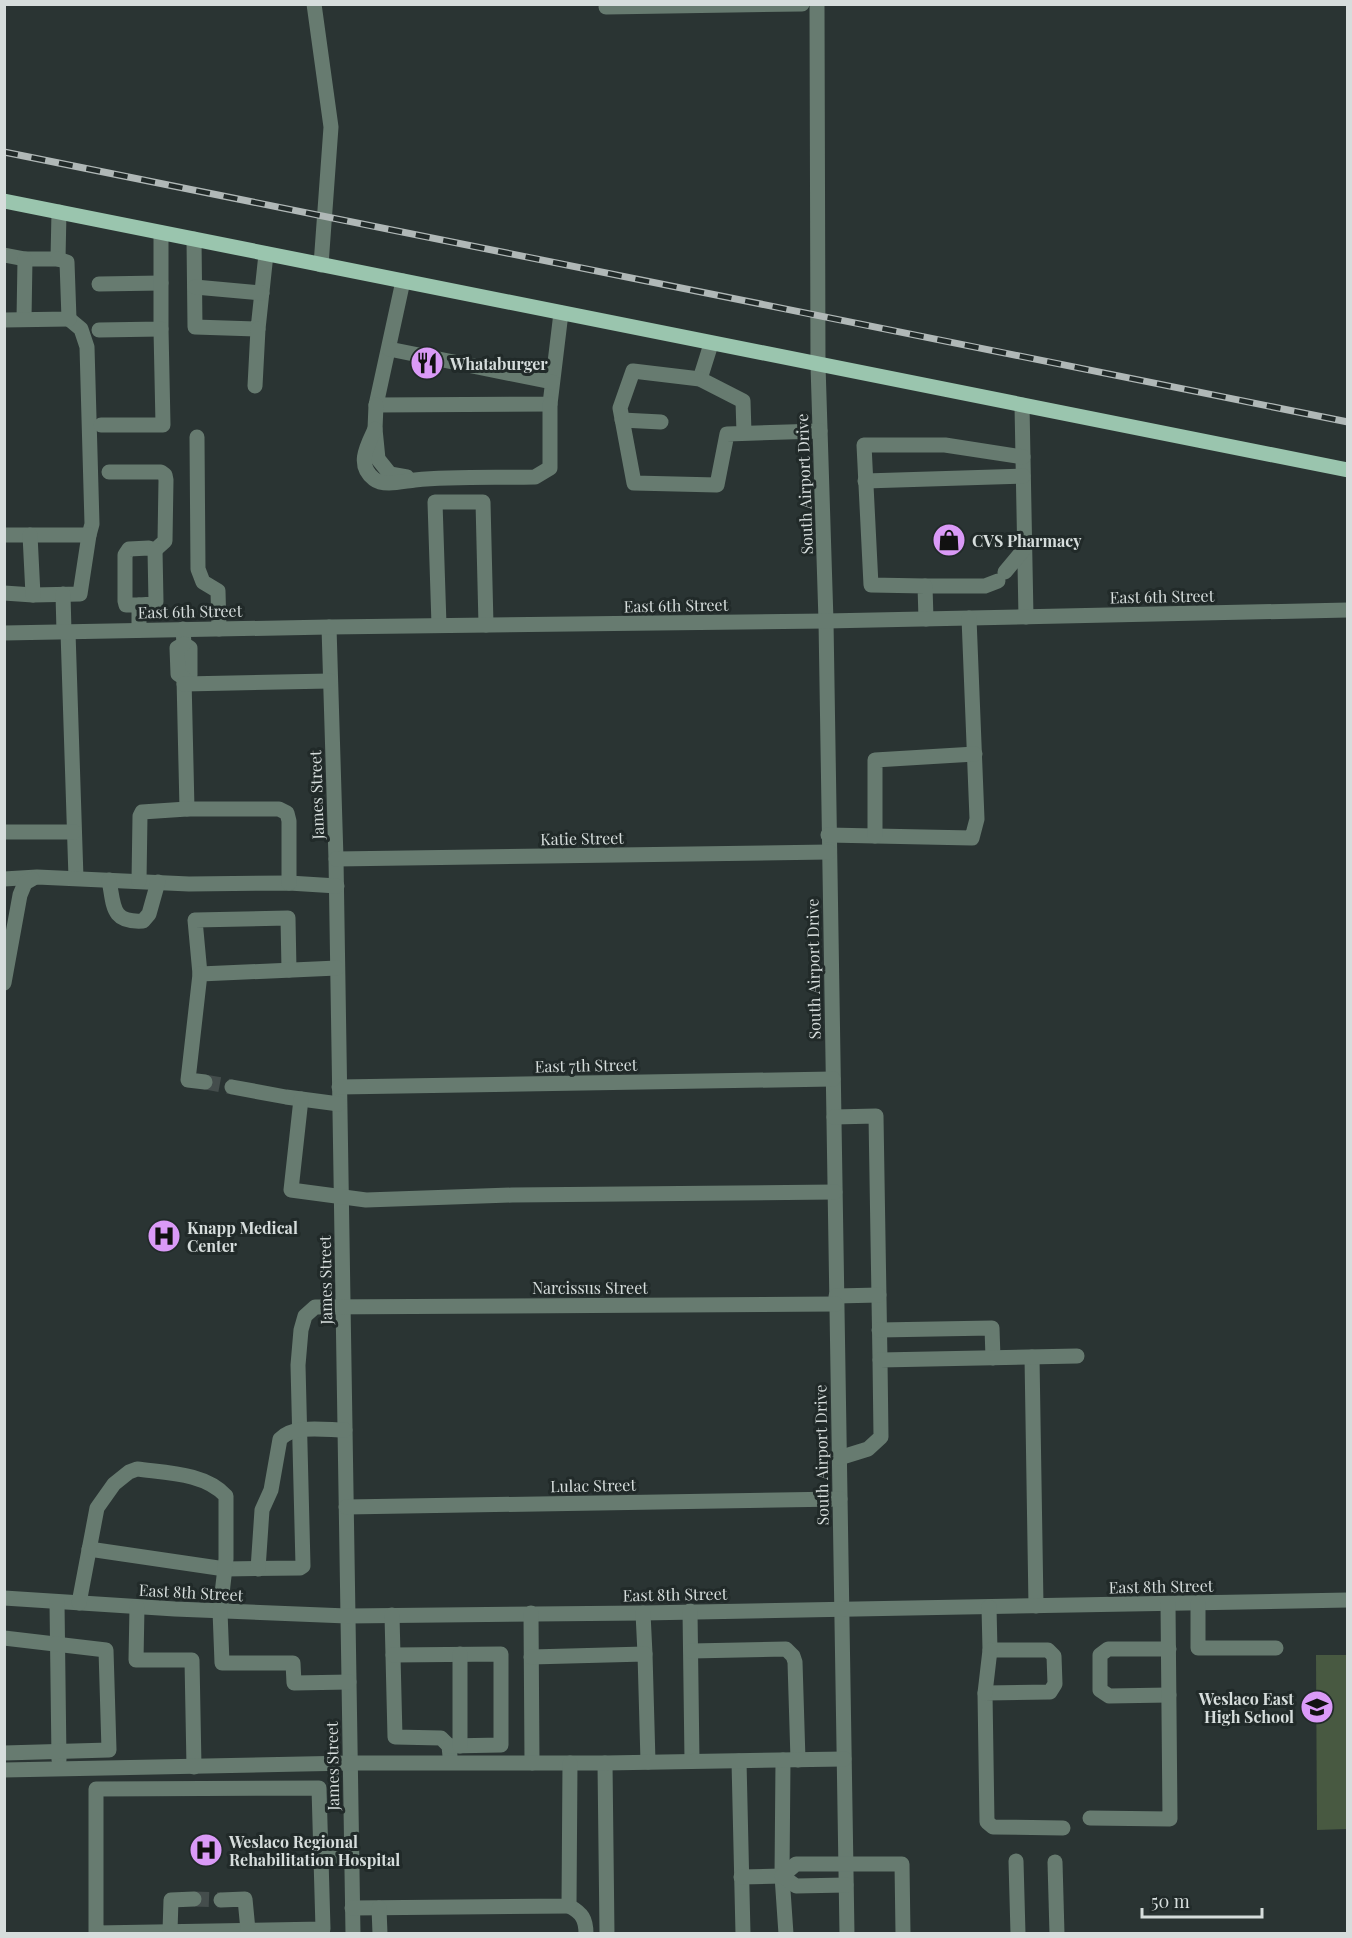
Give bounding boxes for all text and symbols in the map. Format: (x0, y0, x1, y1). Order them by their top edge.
restaurant icon: Whataburger (409, 345, 445, 381)
place label: Whataburger (449, 353, 548, 374)
street label: South Airport Drive (791, 413, 817, 555)
shop icon: CVS Pharmacy (931, 522, 967, 558)
place label: CVS Pharmacy (972, 530, 1082, 551)
street label: East 6th Street (1110, 585, 1215, 607)
street label: East 6th Street (624, 594, 729, 616)
street label: East 6th Street (138, 600, 243, 622)
street label: James Street (304, 750, 328, 841)
street label: Katie Street (540, 827, 624, 849)
street label: South Airport Drive (801, 898, 825, 1040)
street label: East 7th Street (534, 1054, 638, 1076)
place label: Knapp Medical Center (187, 1217, 298, 1256)
hospital icon: Knapp Medical Center (146, 1218, 182, 1254)
street label: James Street (314, 1235, 336, 1326)
street label: Narcissus Street (532, 1277, 648, 1298)
street label: South Airport Drive (809, 1384, 833, 1526)
street label: Lulac Street (550, 1474, 636, 1496)
street label: East 8th Street (1109, 1575, 1214, 1597)
street label: East 8th Street (138, 1579, 244, 1605)
street label: East 8th Street (623, 1583, 728, 1605)
place label: Weslaco East High School (1198, 1688, 1294, 1727)
school or university icon: Weslaco East High School (1299, 1689, 1335, 1725)
street label: James Street (321, 1721, 343, 1812)
place label: Weslaco Regional Rehabilitation Hospital (228, 1831, 400, 1870)
hospital icon: Weslaco Regional Rehabilitation Hospital (188, 1832, 224, 1868)
scale bar (1142, 1881, 1262, 1919)
text: 50 m (1151, 1889, 1190, 1913)

